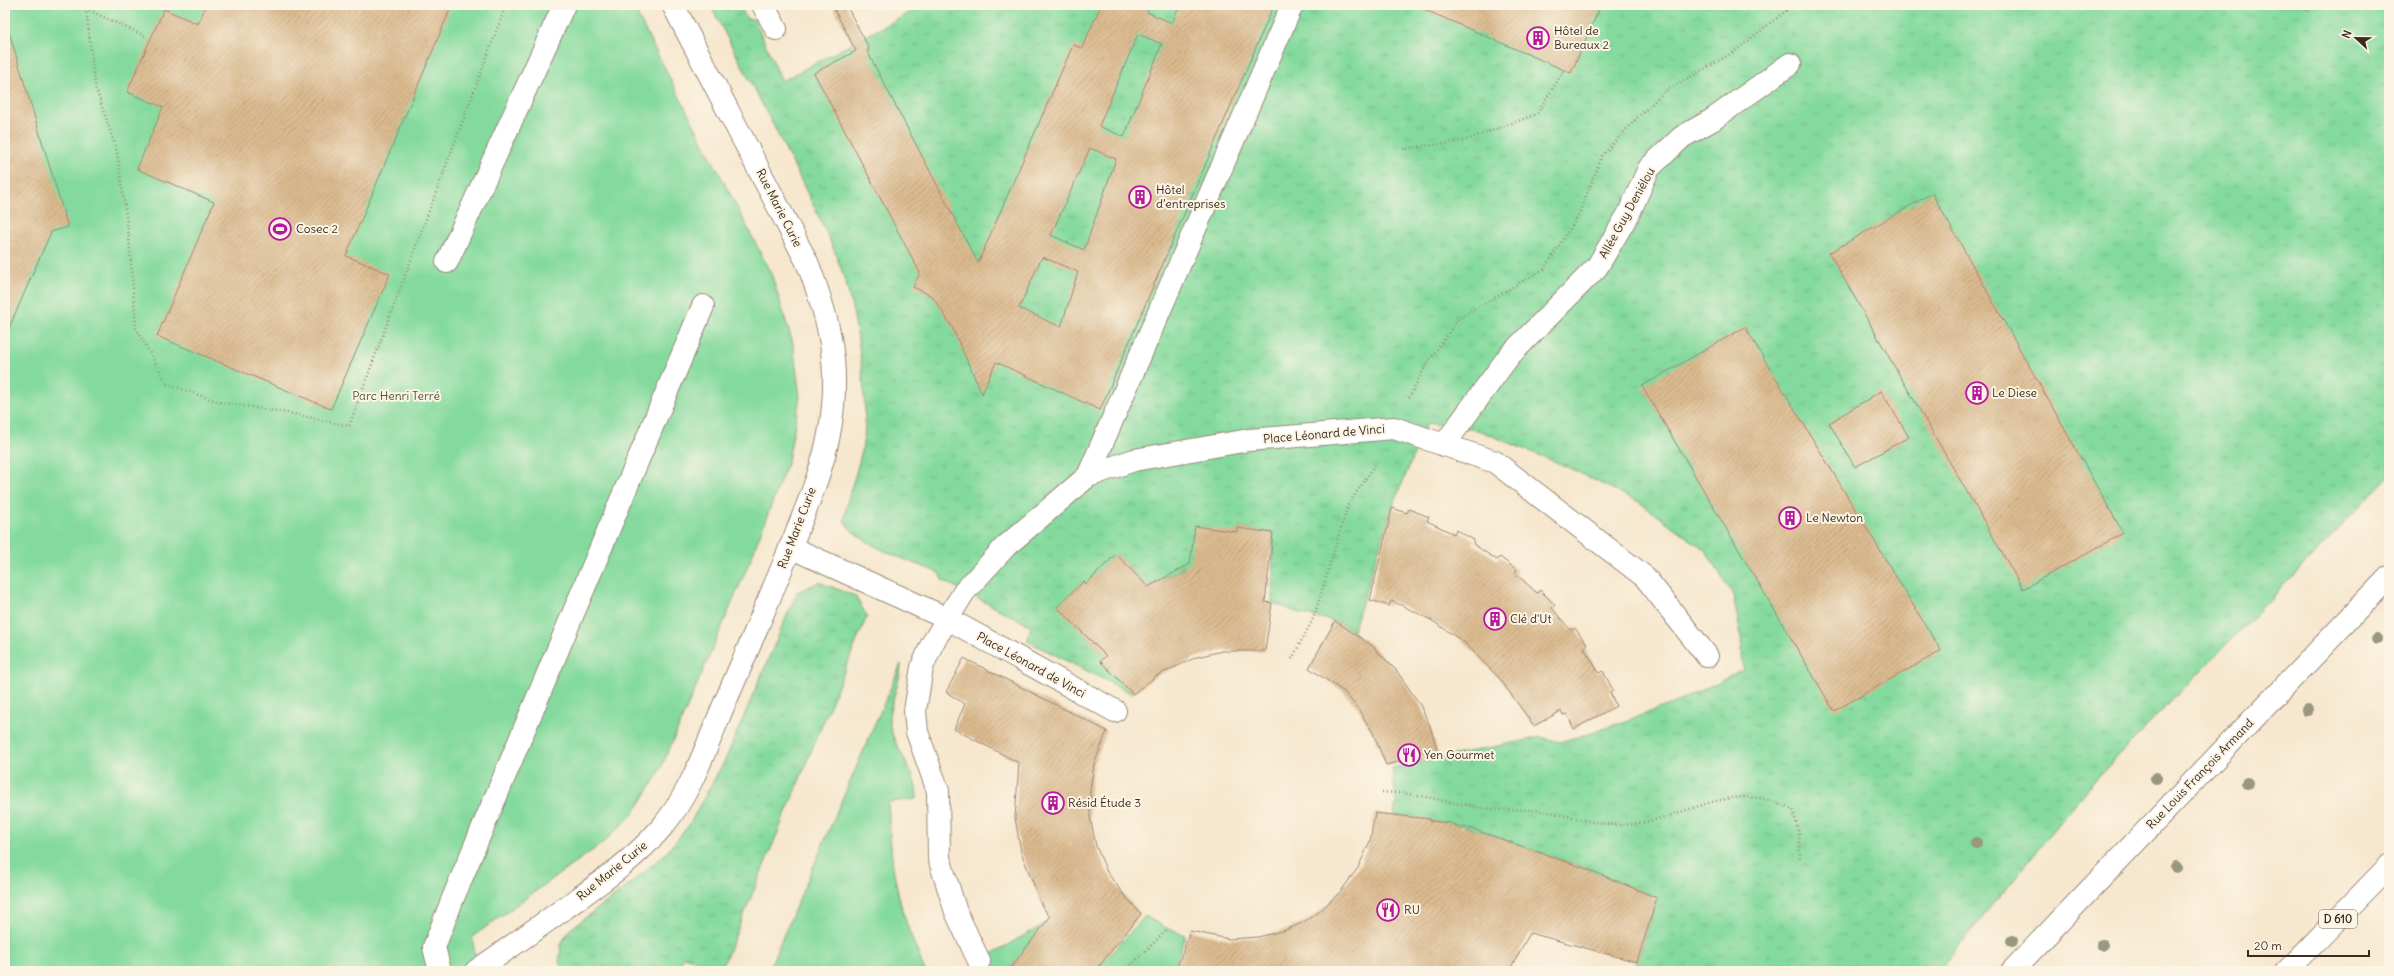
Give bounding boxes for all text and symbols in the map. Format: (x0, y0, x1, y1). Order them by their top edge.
north arrow (2336, 18, 2376, 58)
place label: Hôtel de Bureaux 2 (1554, 23, 1609, 52)
building icon: Hôtel de Bureaux 2 (1525, 25, 1551, 51)
text: N (2339, 28, 2355, 40)
street label: Allée Guy Deniélou (1595, 165, 1658, 261)
street label: Rue Marie Curie (753, 166, 806, 250)
place label: Hôtel d’entreprises (1156, 182, 1225, 211)
building icon: Hôtel d’entreprises (1127, 184, 1153, 210)
sports icon: Cosec 2 (267, 216, 293, 242)
place label: Cosec 2 (296, 221, 338, 236)
building icon: Le Diese (1964, 380, 1990, 406)
place label: Le Diese (1992, 385, 2037, 400)
park label: Parc Henri Terré (352, 388, 440, 403)
street label: Place Léonard de Vinci (1263, 421, 1385, 446)
street label: Rue Marie Curie (774, 485, 819, 571)
building icon: Le Newton (1777, 505, 1803, 531)
place label: Le Newton (1806, 510, 1863, 525)
building icon: Clé d'Ut (1482, 606, 1508, 632)
place label: Clé d'Ut (1510, 611, 1551, 626)
street label: Place Léonard de Vinci (974, 628, 1088, 701)
street label: Rue Louis François Armand (2143, 715, 2256, 832)
restaurant icon: Yen Gourmet (1396, 742, 1422, 768)
place label: Yen Gourmet (1424, 747, 1494, 762)
building icon: Résid Étude 3 (1040, 790, 1066, 816)
place label: Résid Étude 3 (1068, 795, 1141, 810)
street label: Rue Marie Curie (574, 838, 650, 904)
restaurant icon: RU (1375, 897, 1401, 923)
place label: RU (1404, 902, 1420, 917)
road number: D 610 (2319, 910, 2357, 928)
scale bar (2248, 932, 2369, 958)
text: 20 m (2254, 938, 2282, 953)

